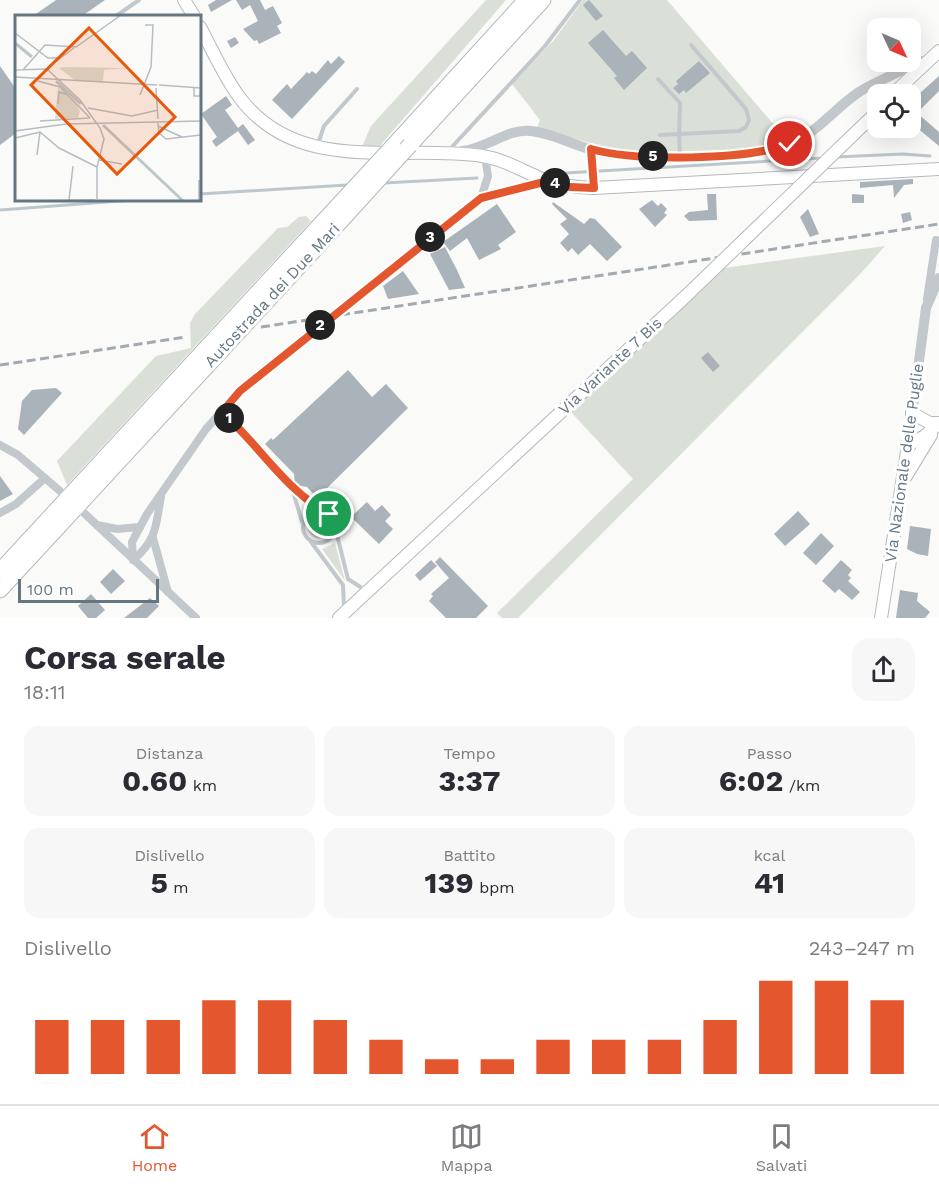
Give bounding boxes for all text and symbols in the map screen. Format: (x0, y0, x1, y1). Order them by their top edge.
inset map (15, 15, 201, 201)
north arrow (867, 18, 921, 72)
map controls (867, 18, 921, 138)
button: locate (867, 84, 921, 138)
pin (764, 118, 815, 169)
icon: check (773, 127, 806, 160)
pin: 5 (638, 141, 668, 171)
text: 5 (648, 146, 658, 165)
pin: 4 (540, 168, 570, 198)
text: 4 (550, 173, 560, 192)
street label: Autostrada dei Due Mari (200, 219, 344, 371)
pin: 3 (415, 222, 445, 252)
text: 3 (425, 227, 435, 246)
pin: 2 (305, 310, 335, 340)
street label: Via Variante 7 Bis (554, 313, 666, 419)
text: 2 (315, 315, 325, 334)
street label: Via Nazionale delle Puglie (881, 362, 927, 564)
pin: 1 (214, 403, 244, 433)
text: 1 (226, 408, 232, 427)
pin (303, 488, 354, 539)
icon: arrive (312, 497, 345, 530)
scale bar (18, 576, 159, 604)
text: 100 m (27, 580, 74, 599)
text: Corsa serale (24, 638, 226, 677)
button: share (852, 638, 915, 701)
text: 18:11 (24, 680, 66, 704)
text: Distanza (136, 744, 203, 763)
text: Tempo (443, 744, 496, 763)
text: Passo (747, 744, 792, 763)
text: 0.60 (122, 763, 187, 798)
text: 3:37 (438, 763, 501, 798)
text: 6:02 (719, 763, 783, 798)
text: km (187, 776, 217, 795)
text: /km (783, 776, 820, 795)
text: Dislivello (134, 846, 205, 865)
text: Battito (443, 846, 496, 865)
text: kcal (754, 846, 785, 865)
text: 5 (150, 865, 168, 900)
text: 139 (425, 865, 474, 900)
text: 41 (754, 865, 785, 900)
text: m (168, 878, 189, 897)
text: bpm (474, 878, 514, 897)
text: Dislivello (24, 936, 112, 960)
text: 243–247 m (809, 936, 915, 960)
tab: Home (132, 1120, 177, 1175)
tab: Mappa (441, 1120, 492, 1175)
tab: Salvati (756, 1120, 807, 1175)

